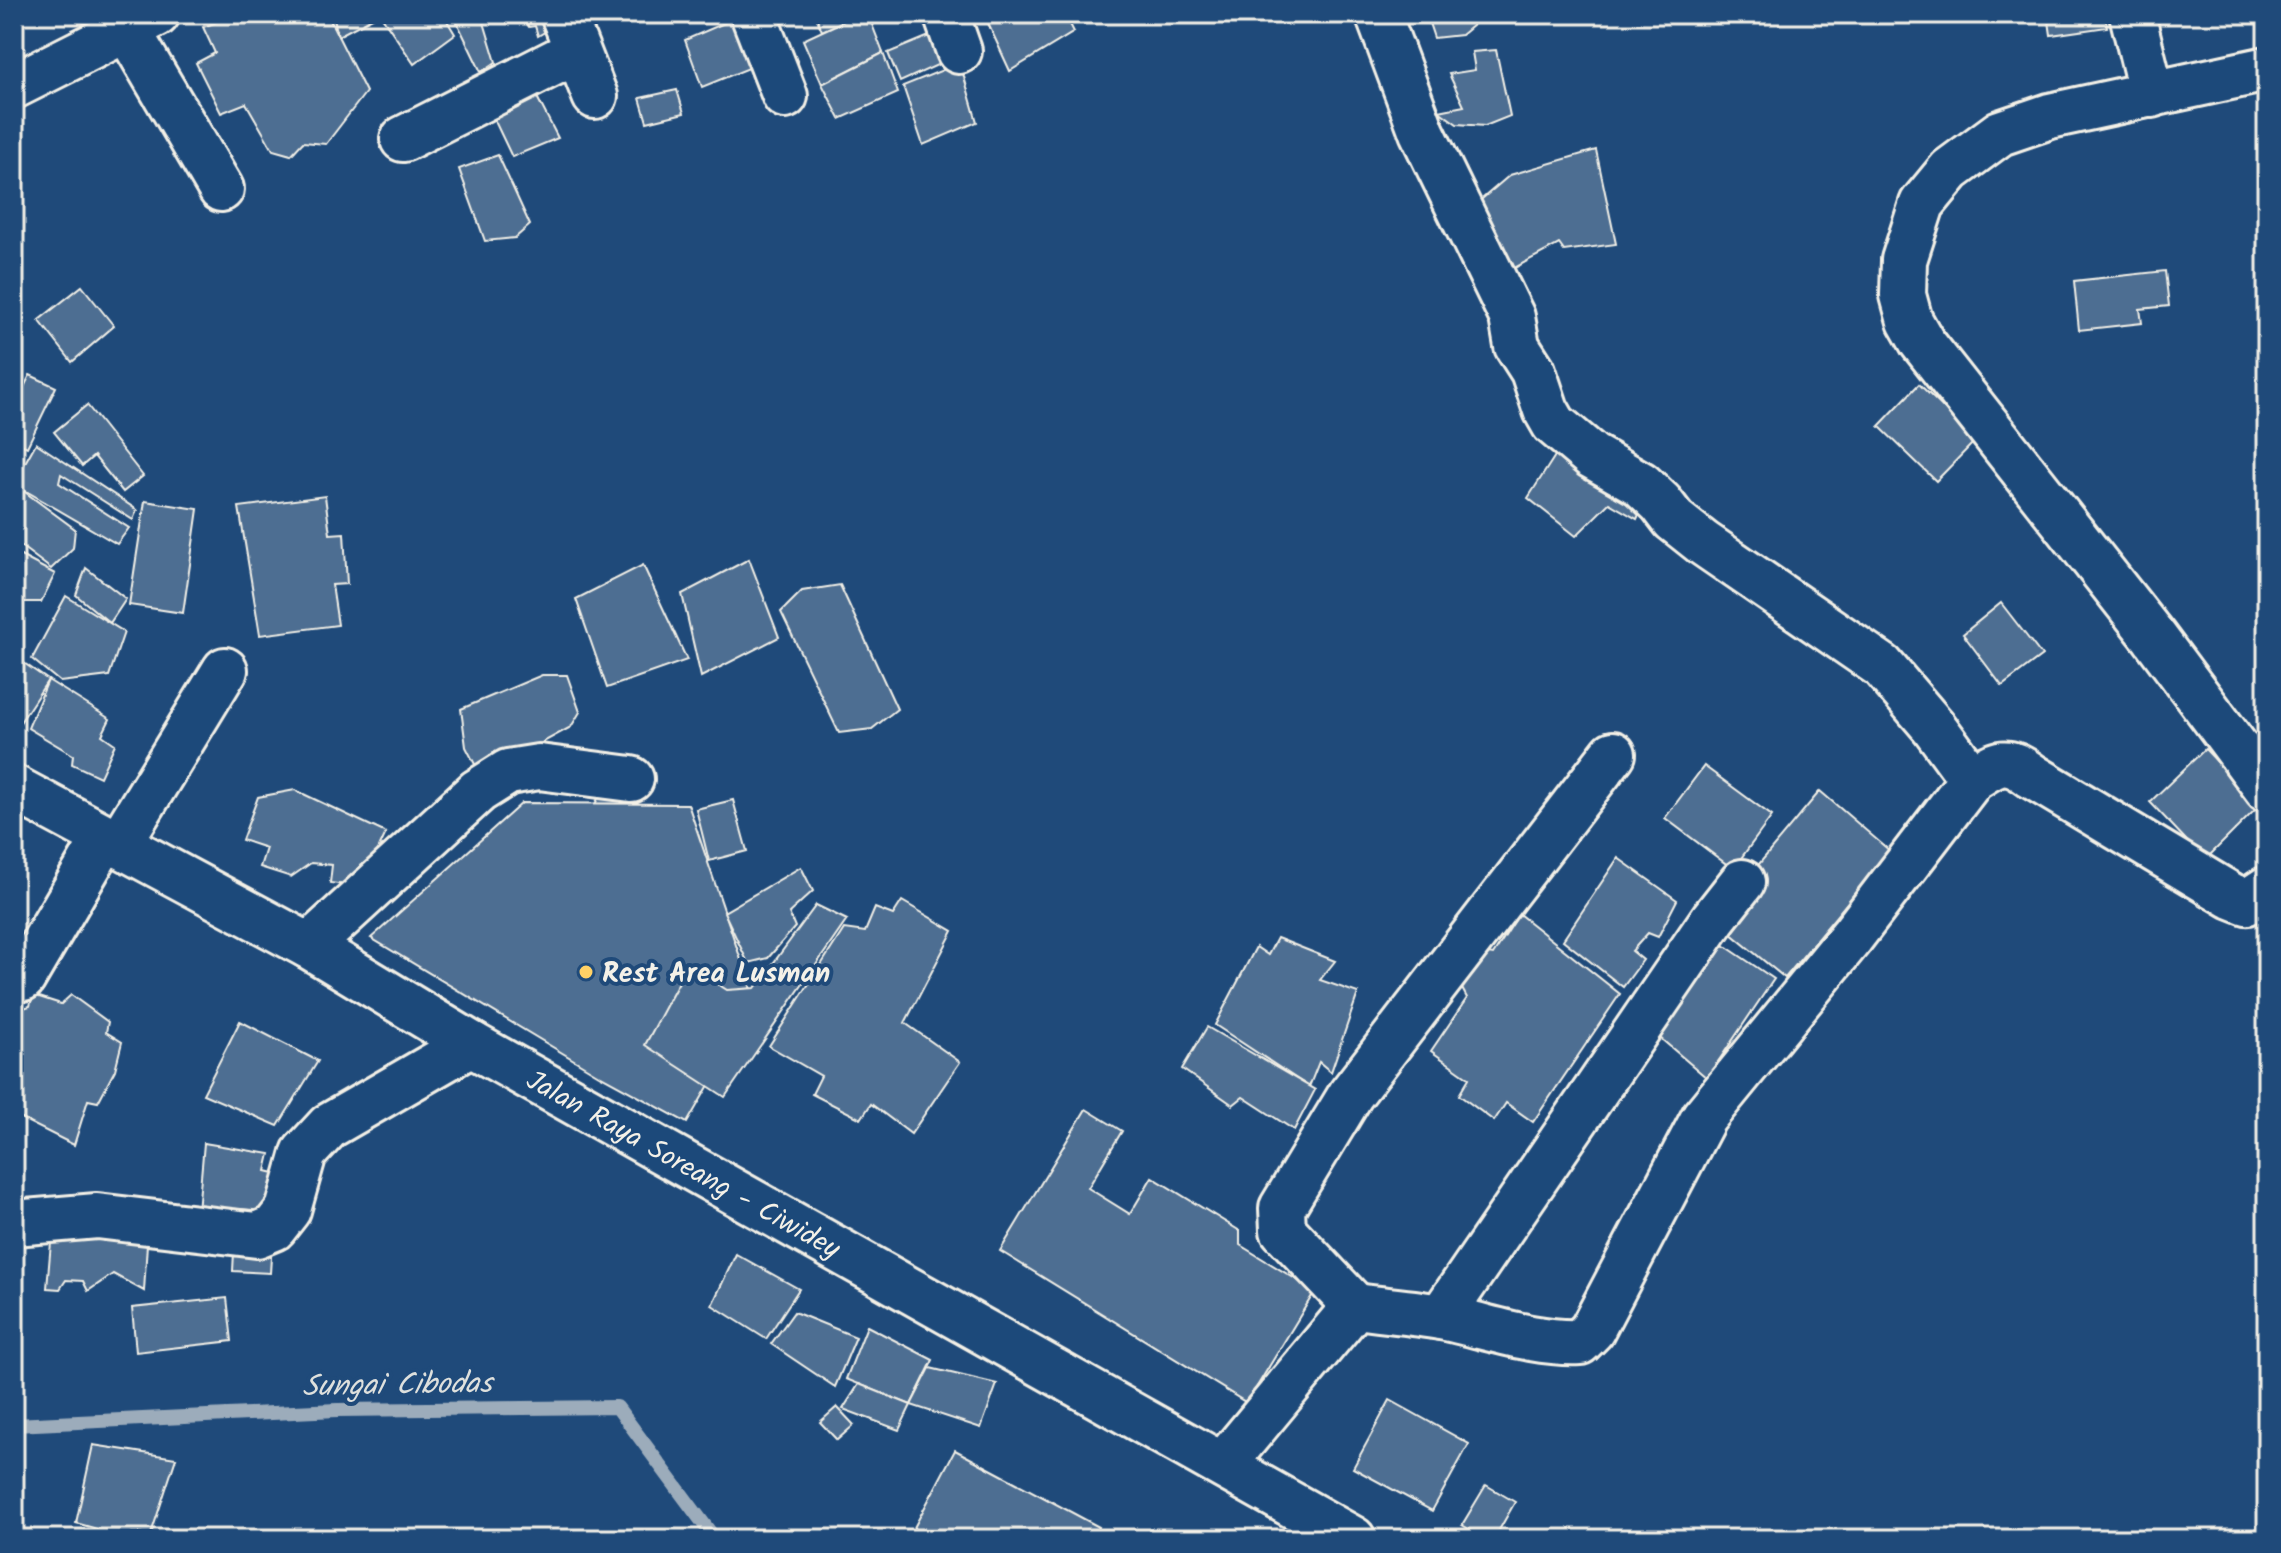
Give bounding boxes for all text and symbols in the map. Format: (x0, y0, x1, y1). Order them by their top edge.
place label: Rest Area Lusman (602, 952, 830, 997)
marker: Rest Area Lusman (577, 963, 595, 981)
street label: Jalan Raya Soreang - Ciwidey (517, 1059, 849, 1272)
water label: Sungai Cibodas (302, 1360, 496, 1412)

